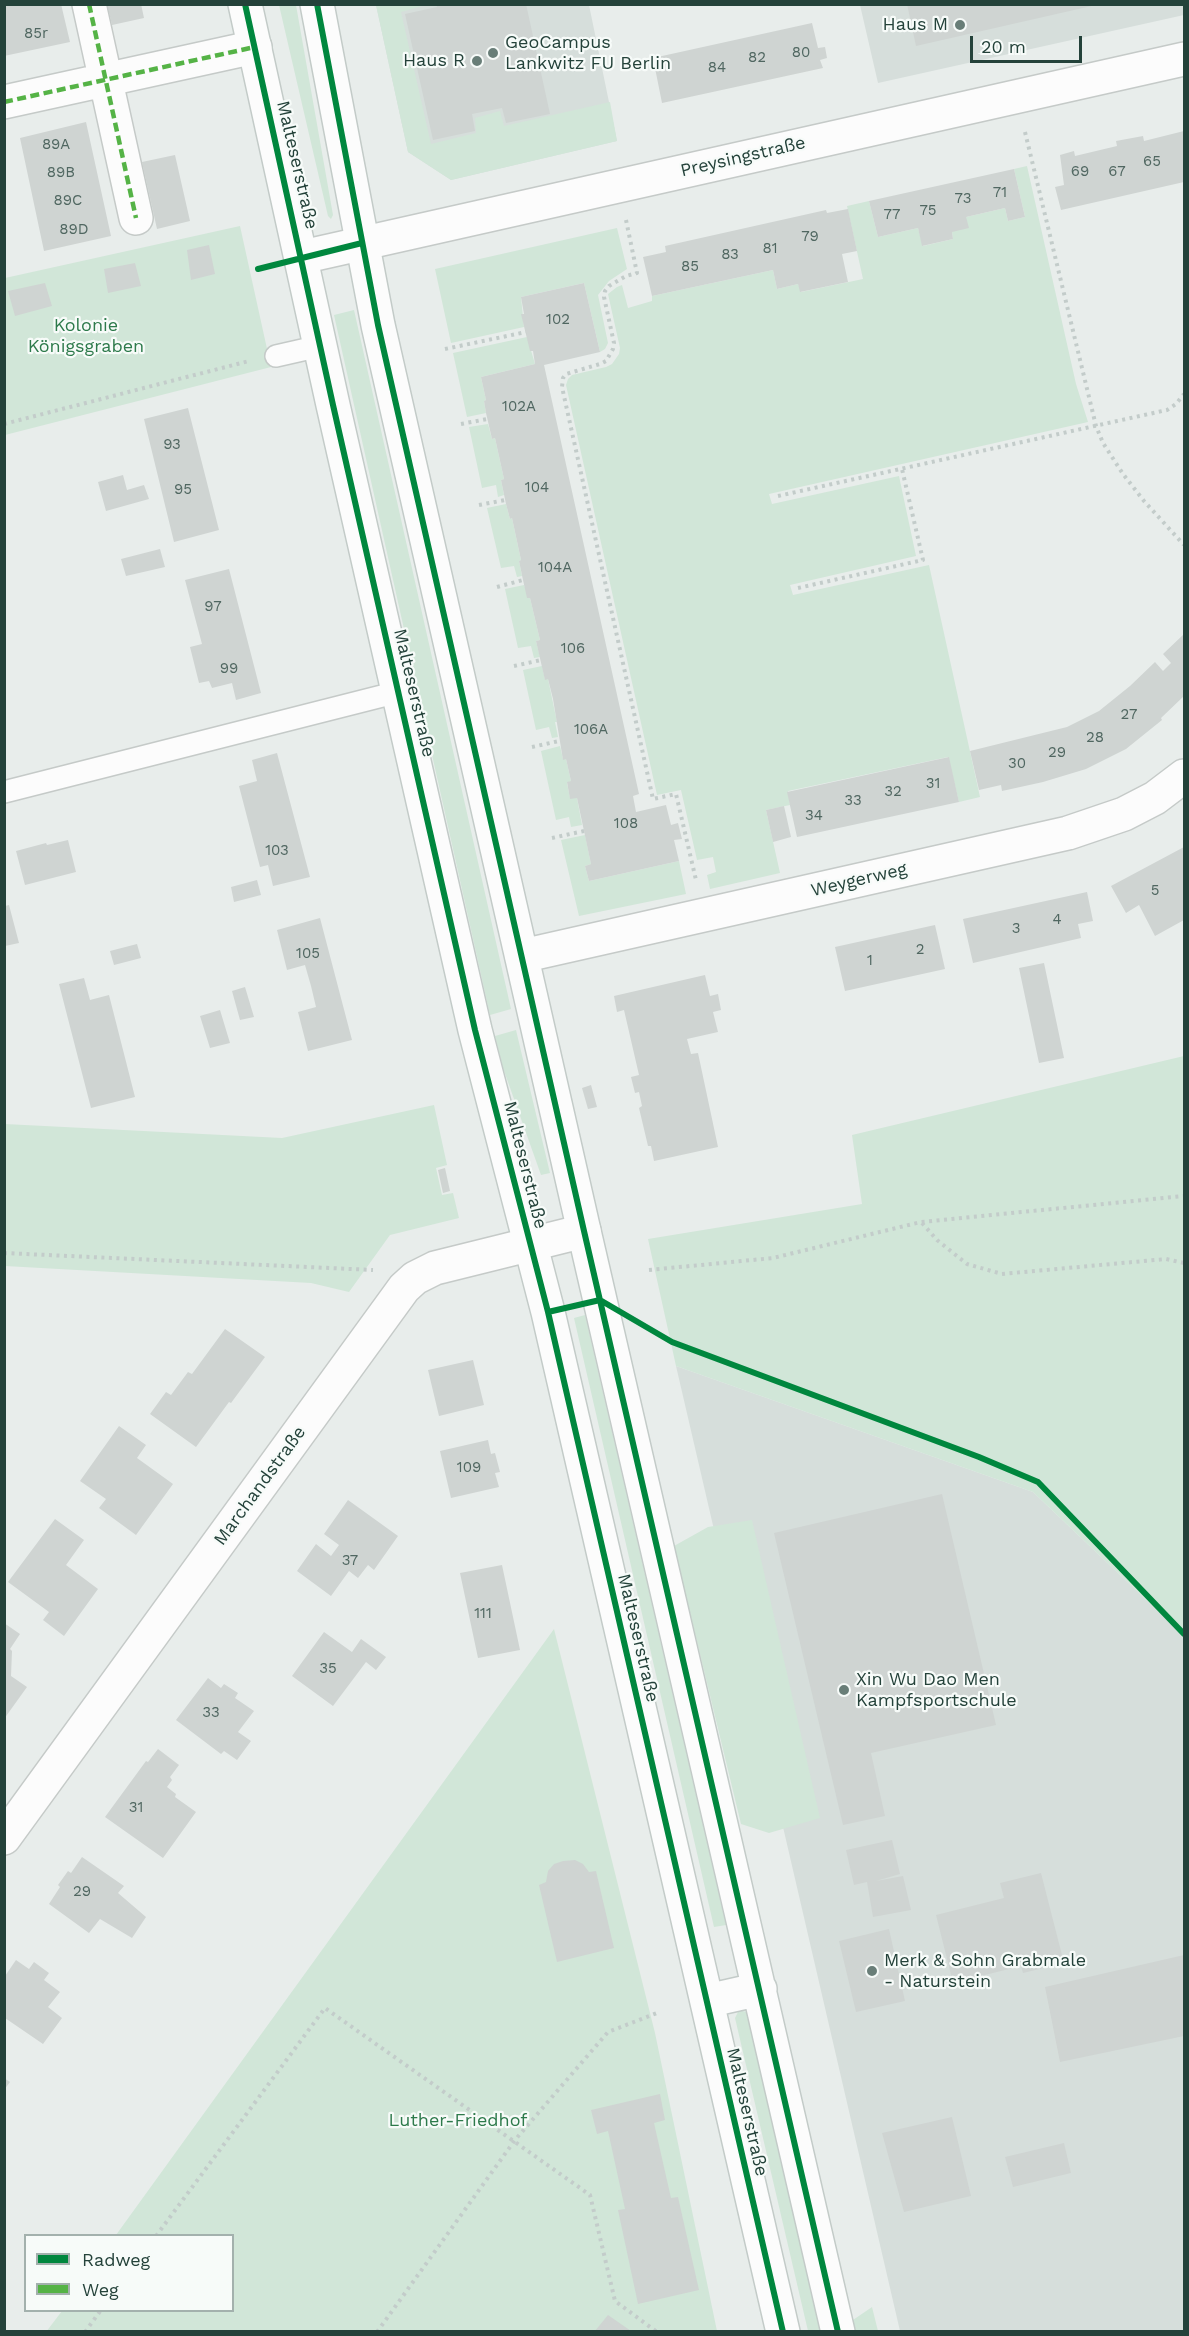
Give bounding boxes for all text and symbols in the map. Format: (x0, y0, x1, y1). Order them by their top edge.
place label: Haus M (883, 14, 948, 36)
marker: Haus M (953, 18, 967, 32)
scale bar (973, 24, 1086, 62)
house number: 85r (24, 25, 48, 43)
place label: GeoCampus Lankwitz FU Berlin (505, 32, 671, 74)
text: 20 m (981, 36, 1026, 57)
house number: 80 (792, 44, 810, 62)
marker: GeoCampus Lankwitz FU Berlin (486, 46, 500, 60)
house number: 82 (748, 49, 766, 67)
place label: Haus R (403, 50, 465, 72)
marker: Haus R (470, 54, 484, 68)
house number: 84 (708, 59, 726, 77)
street label: Malteserstraße (272, 99, 322, 231)
street label: Preysingstraße (678, 132, 808, 182)
house number: 89A (42, 136, 70, 154)
house number: 65 (1143, 153, 1161, 171)
house number: 69 (1071, 163, 1089, 181)
house number: 67 (1108, 163, 1126, 181)
house number: 89B (47, 164, 75, 182)
house number: 71 (993, 184, 1007, 202)
house number: 73 (954, 190, 972, 208)
house number: 89C (54, 192, 82, 210)
house number: 75 (919, 202, 937, 220)
house number: 77 (884, 206, 900, 224)
house number: 89D (59, 221, 89, 239)
house number: 79 (801, 228, 819, 246)
house number: 81 (762, 240, 778, 258)
house number: 83 (721, 246, 739, 264)
house number: 85 (681, 258, 699, 276)
house number: 102 (546, 311, 570, 329)
park label: Kolonie Königsgraben (28, 315, 144, 358)
house number: 102A (502, 398, 536, 416)
house number: 93 (163, 436, 181, 454)
house number: 104 (525, 479, 549, 497)
house number: 95 (174, 481, 192, 499)
house number: 104A (538, 559, 572, 577)
house number: 97 (204, 598, 222, 616)
street label: Malteserstraße (389, 627, 439, 759)
house number: 106 (561, 640, 585, 658)
house number: 99 (220, 660, 238, 678)
house number: 27 (1121, 706, 1137, 724)
house number: 106A (574, 721, 608, 739)
house number: 28 (1086, 729, 1104, 747)
house number: 29 (1048, 744, 1066, 762)
house number: 30 (1008, 755, 1026, 773)
house number: 31 (926, 775, 940, 793)
house number: 32 (884, 783, 902, 801)
house number: 33 (844, 792, 862, 810)
house number: 34 (805, 807, 823, 825)
house number: 108 (614, 815, 638, 833)
house number: 103 (265, 842, 289, 860)
street label: Weygerweg (809, 858, 909, 902)
house number: 5 (1151, 882, 1159, 900)
house number: 4 (1052, 911, 1062, 929)
house number: 3 (1012, 920, 1020, 938)
house number: 2 (916, 941, 924, 959)
house number: 105 (296, 945, 320, 963)
house number: 1 (867, 952, 873, 970)
street label: Malteserstraße (499, 1099, 551, 1231)
street label: Marchandstraße (209, 1422, 311, 1550)
house number: 109 (457, 1459, 481, 1477)
house number: 37 (342, 1552, 358, 1570)
street label: Malteserstraße (613, 1572, 663, 1704)
house number: 111 (474, 1605, 492, 1623)
house number: 35 (319, 1660, 337, 1678)
place label: Xin Wu Dao Men Kampfsportschule (856, 1669, 1017, 1712)
marker: Xin Wu Dao Men Kampfsportschule (837, 1683, 851, 1697)
house number: 33 (202, 1704, 220, 1722)
house number: 31 (129, 1799, 143, 1817)
house number: 29 (73, 1883, 91, 1901)
place label: Merk & Sohn Grabmale - Naturstein (884, 1950, 1086, 1992)
marker: Merk & Sohn Grabmale - Naturstein (865, 1964, 879, 1978)
street label: Malteserstraße (722, 2046, 772, 2178)
park label: Luther-Friedhof (389, 2110, 527, 2132)
legend (24, 2234, 234, 2312)
text: Radweg (82, 2249, 150, 2270)
text: Weg (82, 2279, 119, 2300)

